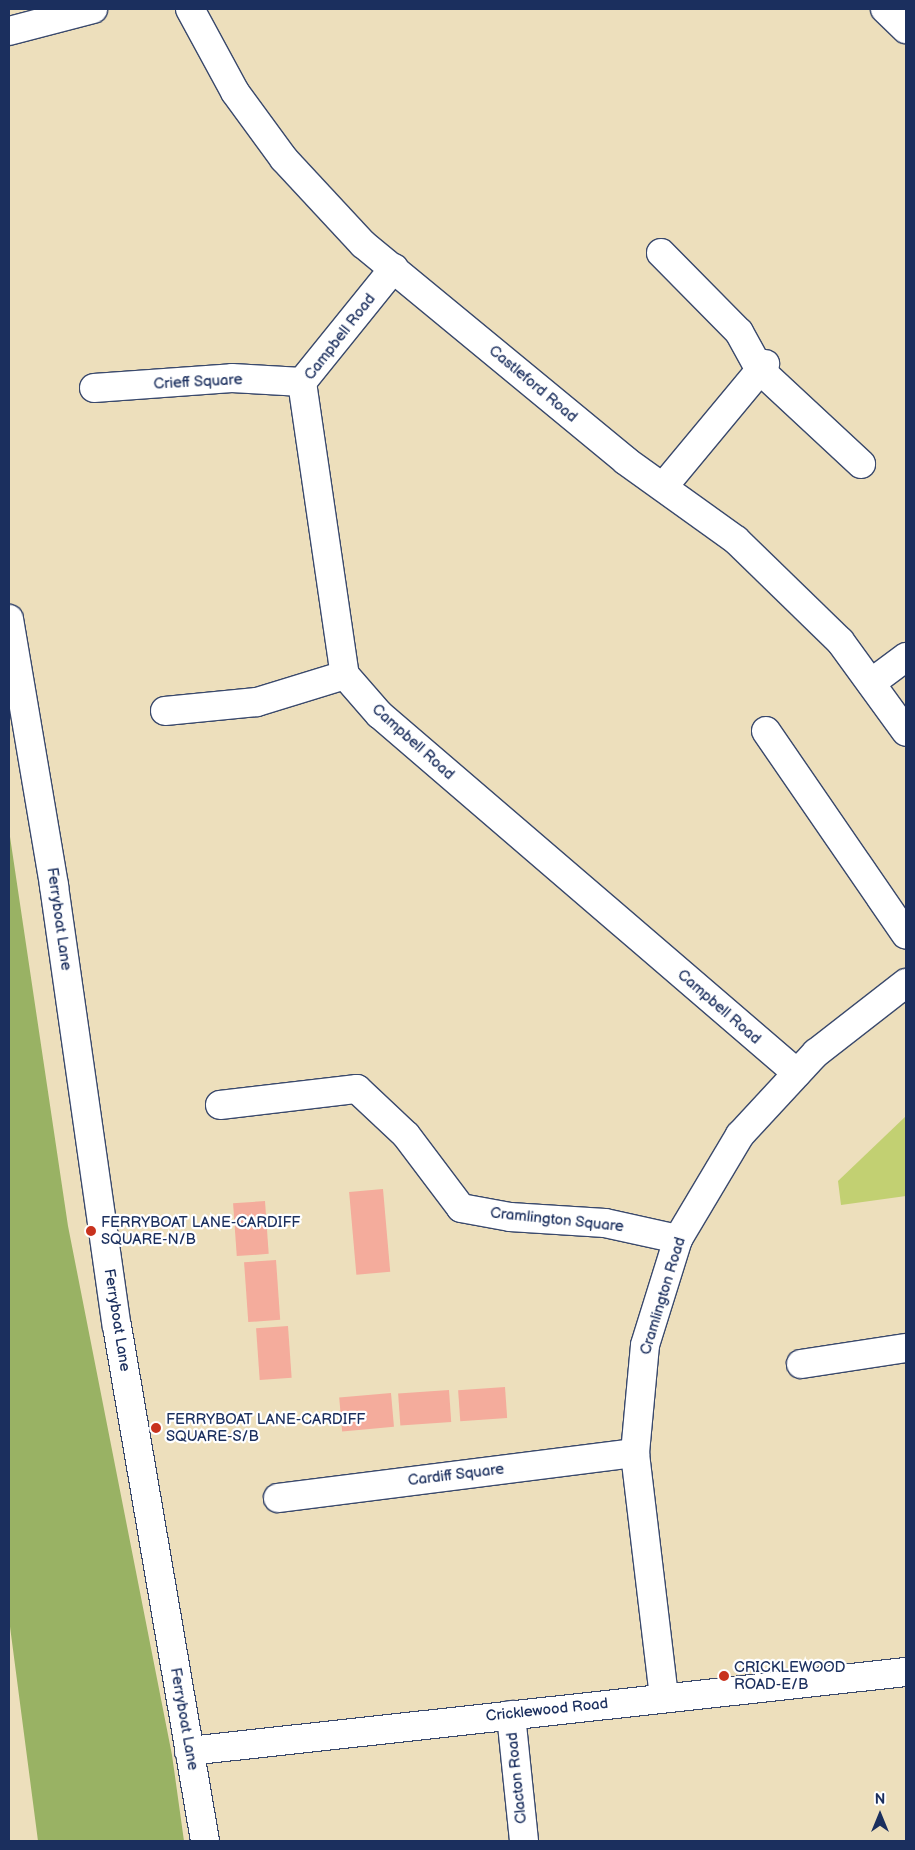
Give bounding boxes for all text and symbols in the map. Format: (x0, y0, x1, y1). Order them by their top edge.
street label: Campbell Road (301, 290, 379, 384)
street label: Castleford Road (485, 342, 581, 426)
street label: Crieff Square (153, 371, 243, 393)
street label: Campbell Road (368, 700, 458, 784)
street label: Ferryboat Lane (43, 866, 75, 972)
street label: Campbell Road (674, 966, 764, 1048)
street label: Cramlington Square (489, 1204, 625, 1236)
place label: FERRYBOAT LANE-CARDIFF SQUARE-N/B (101, 1213, 300, 1248)
marker: FERRYBOAT LANE-CARDIFF SQUARE-N/B (85, 1225, 97, 1237)
street label: Cramlington Road (637, 1235, 689, 1357)
street label: Ferryboat Lane (100, 1267, 134, 1373)
place label: FERRYBOAT LANE-CARDIFF SQUARE-S/B (166, 1410, 365, 1445)
marker: FERRYBOAT LANE-CARDIFF SQUARE-S/B (150, 1422, 162, 1434)
street label: Cardiff Square (407, 1460, 505, 1490)
place label: CRICKLEWOOD ROAD-E/B (734, 1658, 846, 1693)
street label: Ferryboat Lane (166, 1666, 202, 1772)
marker: CRICKLEWOOD ROAD-E/B (718, 1670, 730, 1682)
street label: Cricklewood Road (485, 1695, 609, 1725)
street label: Clacton Road (503, 1731, 531, 1825)
north arrow (855, 1790, 905, 1840)
text: N (875, 1791, 885, 1808)

